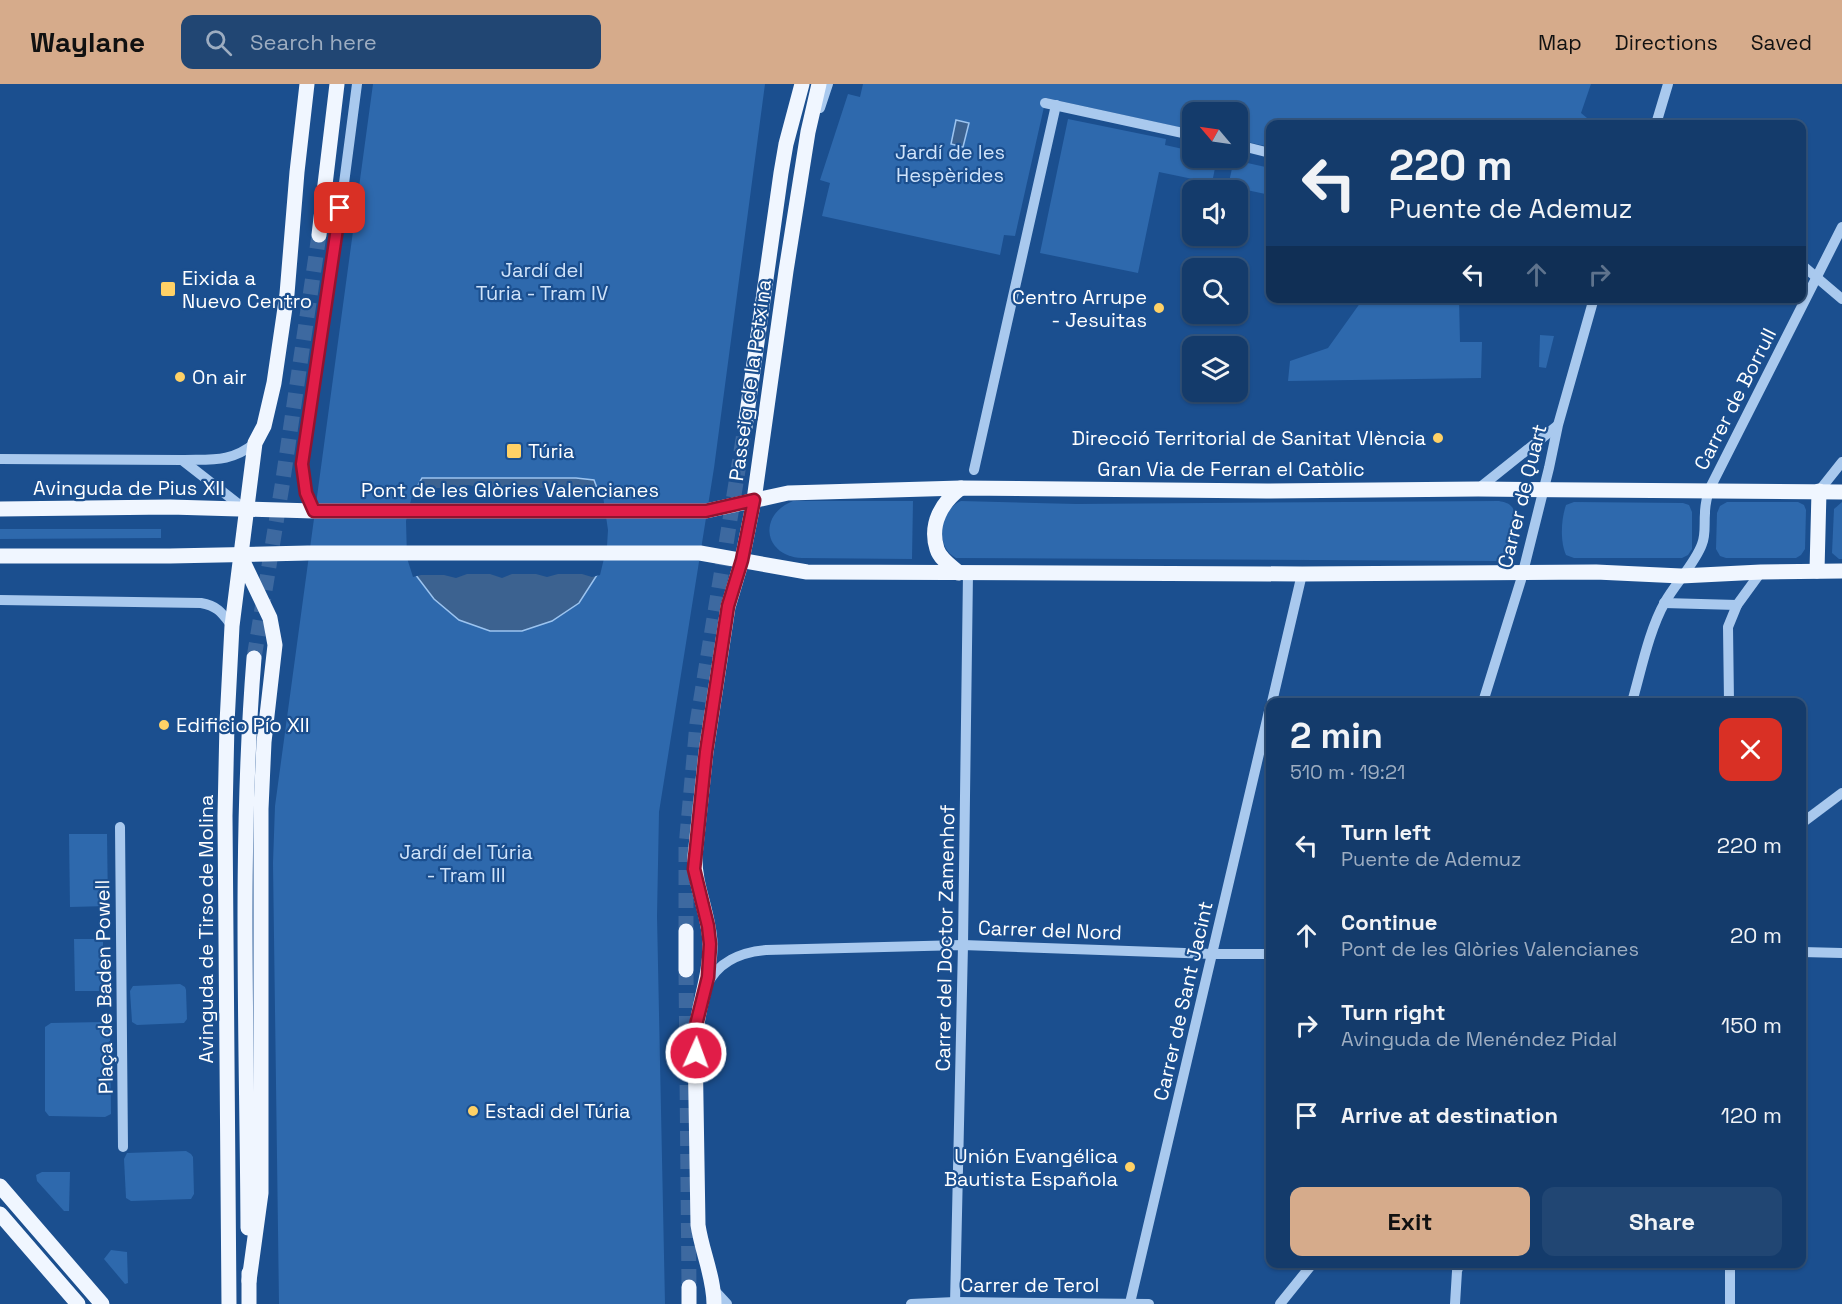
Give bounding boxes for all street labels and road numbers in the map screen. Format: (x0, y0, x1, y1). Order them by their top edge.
street label: Passeig de la Petxina (723, 278, 777, 482)
street label: Carrer de Borrull (1688, 324, 1782, 474)
street label: Carrer de Quart (1492, 421, 1552, 571)
street label: Gran Via de Ferran el Catòlic (1097, 456, 1365, 482)
street label: Avinguda de Pius XII (33, 475, 225, 501)
street label: Pont de les Glòries Valencianes (361, 477, 659, 503)
street label: Avinguda de Tirso de Molina (193, 794, 219, 1064)
street label: Carrer del Doctor Zamenhof (930, 804, 960, 1072)
street label: Plaça de Baden Powell (89, 880, 119, 1094)
street label: Carrer de Sant Jacint (1147, 899, 1219, 1103)
street label: Carrer del Nord (978, 914, 1122, 946)
street label: Carrer de Terol (961, 1272, 1099, 1298)

